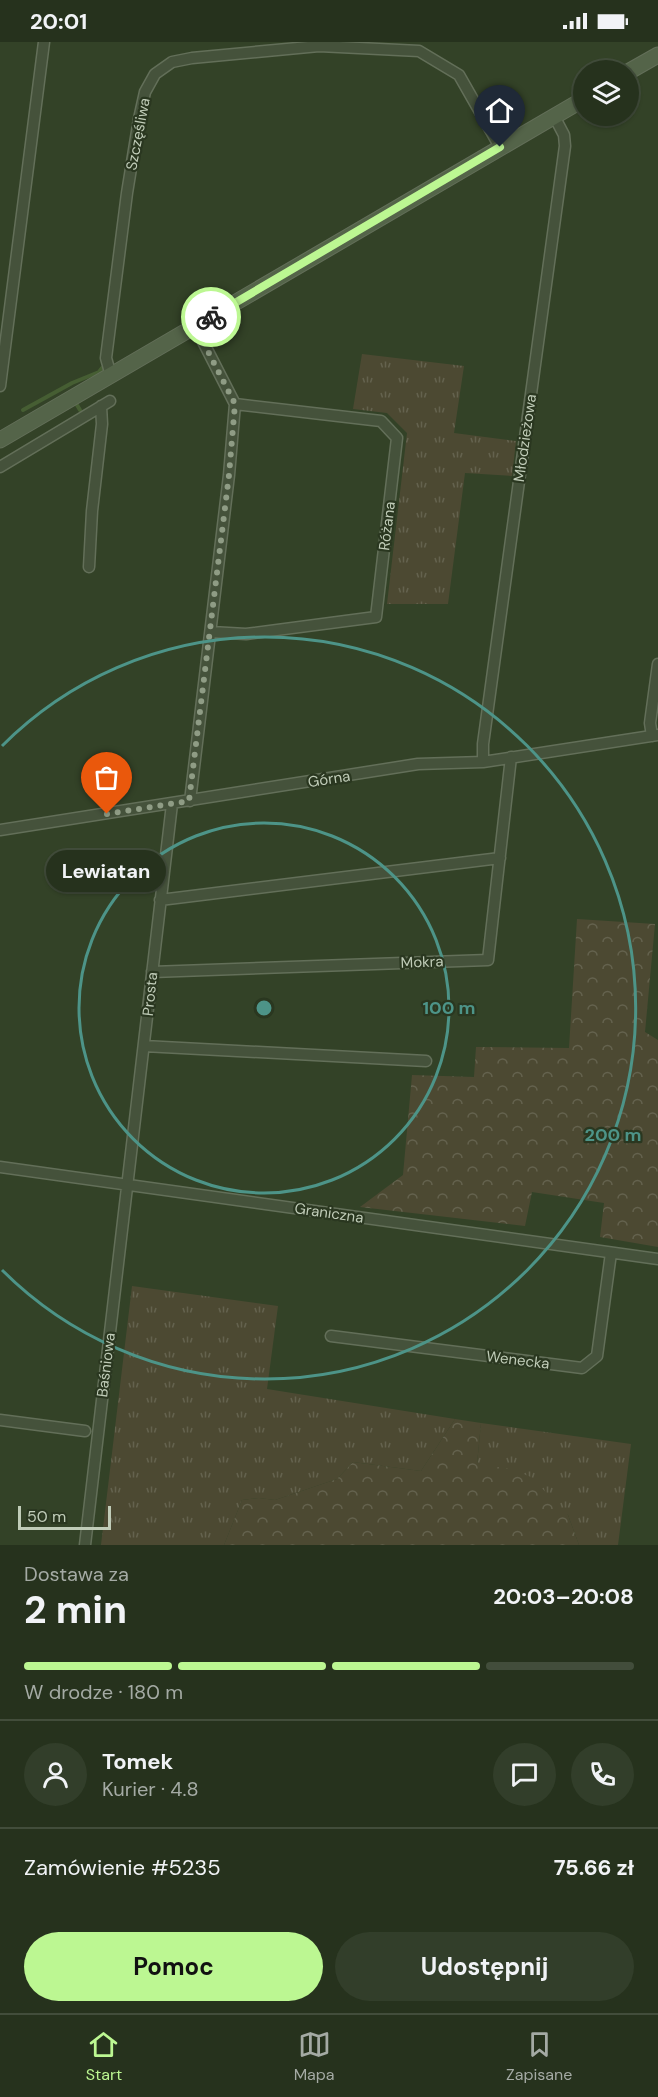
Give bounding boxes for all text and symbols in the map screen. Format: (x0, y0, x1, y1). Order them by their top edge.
text: 20:01 (30, 7, 87, 36)
map controls (573, 60, 639, 126)
button: layers (573, 60, 639, 126)
pin (474, 85, 525, 147)
icon: home (483, 94, 516, 127)
street label: Szczęśliwa (121, 96, 155, 172)
courier (181, 287, 241, 347)
icon: bike (195, 301, 228, 334)
street label: Młodzieżowa (509, 393, 541, 483)
street label: Różana (374, 500, 400, 552)
pin (81, 752, 132, 814)
icon: bag (90, 761, 123, 794)
street label: Górna (306, 766, 352, 792)
callout: Lewiatan (47, 850, 167, 892)
text: Lewiatan (62, 858, 150, 884)
street label: Mokra (400, 951, 444, 973)
street label: Prosta (138, 971, 162, 1017)
text: 100 m (422, 996, 476, 1020)
centre of rings (254, 998, 274, 1018)
text: 200 m (585, 1123, 641, 1147)
street label: Graniczna (293, 1198, 365, 1228)
street label: Baśniowa (92, 1332, 120, 1398)
street label: Wenecka (485, 1346, 551, 1374)
scale bar (18, 1503, 111, 1530)
text: 50 m (27, 1506, 66, 1527)
text: Dostawa za (24, 1561, 129, 1587)
text: 20:03–20:08 (493, 1582, 634, 1611)
text: 2 min (24, 1584, 127, 1635)
text: W drodze · 180 m (24, 1679, 183, 1705)
button: person (24, 1743, 87, 1806)
button: chat (493, 1743, 556, 1806)
button: phone (571, 1743, 634, 1806)
text: Tomek (102, 1747, 173, 1776)
text: Kurier · 4.8 (102, 1776, 199, 1802)
text: Zamówienie #5235 (24, 1853, 221, 1882)
text: 75.66 zł (554, 1853, 634, 1882)
button: Pomoc (24, 1932, 323, 2001)
button: Udostępnij (335, 1932, 634, 2001)
tab: Start (86, 2028, 122, 2085)
tab: Mapa (294, 2028, 335, 2085)
tab: Zapisane (506, 2028, 572, 2085)

